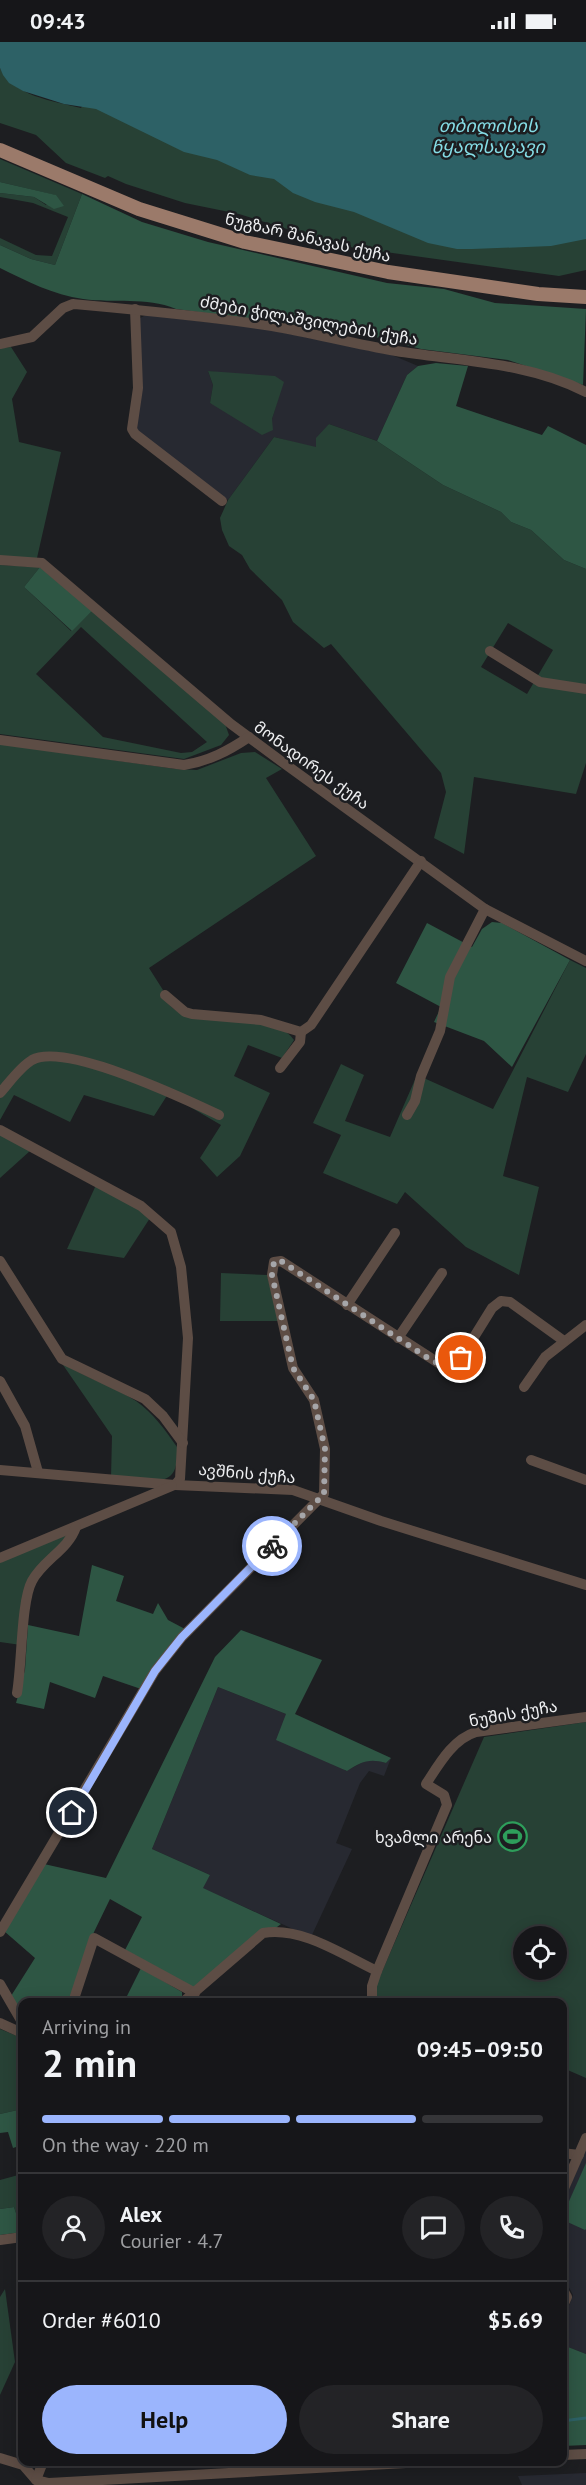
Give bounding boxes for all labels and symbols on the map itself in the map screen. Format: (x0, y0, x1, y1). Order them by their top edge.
water label: თბილისის წყალსაცავი (431, 114, 545, 158)
street label: ნუგზარ შანავას ქუჩა (223, 208, 393, 266)
street label: ძმები ჭილაშვილების ქუჩა (198, 291, 419, 350)
street label: მონადირეს ქუჩა (250, 716, 374, 814)
pin (435, 1332, 486, 1383)
street label: ავშნის ქუჩა (198, 1459, 296, 1487)
courier (242, 1516, 302, 1576)
street label: ნუშის ქუჩა (467, 1695, 559, 1731)
pin (46, 1787, 97, 1838)
sports icon: ხვამლი არენა (497, 1821, 529, 1853)
place label: ხვამლი არენა (375, 1827, 492, 1848)

